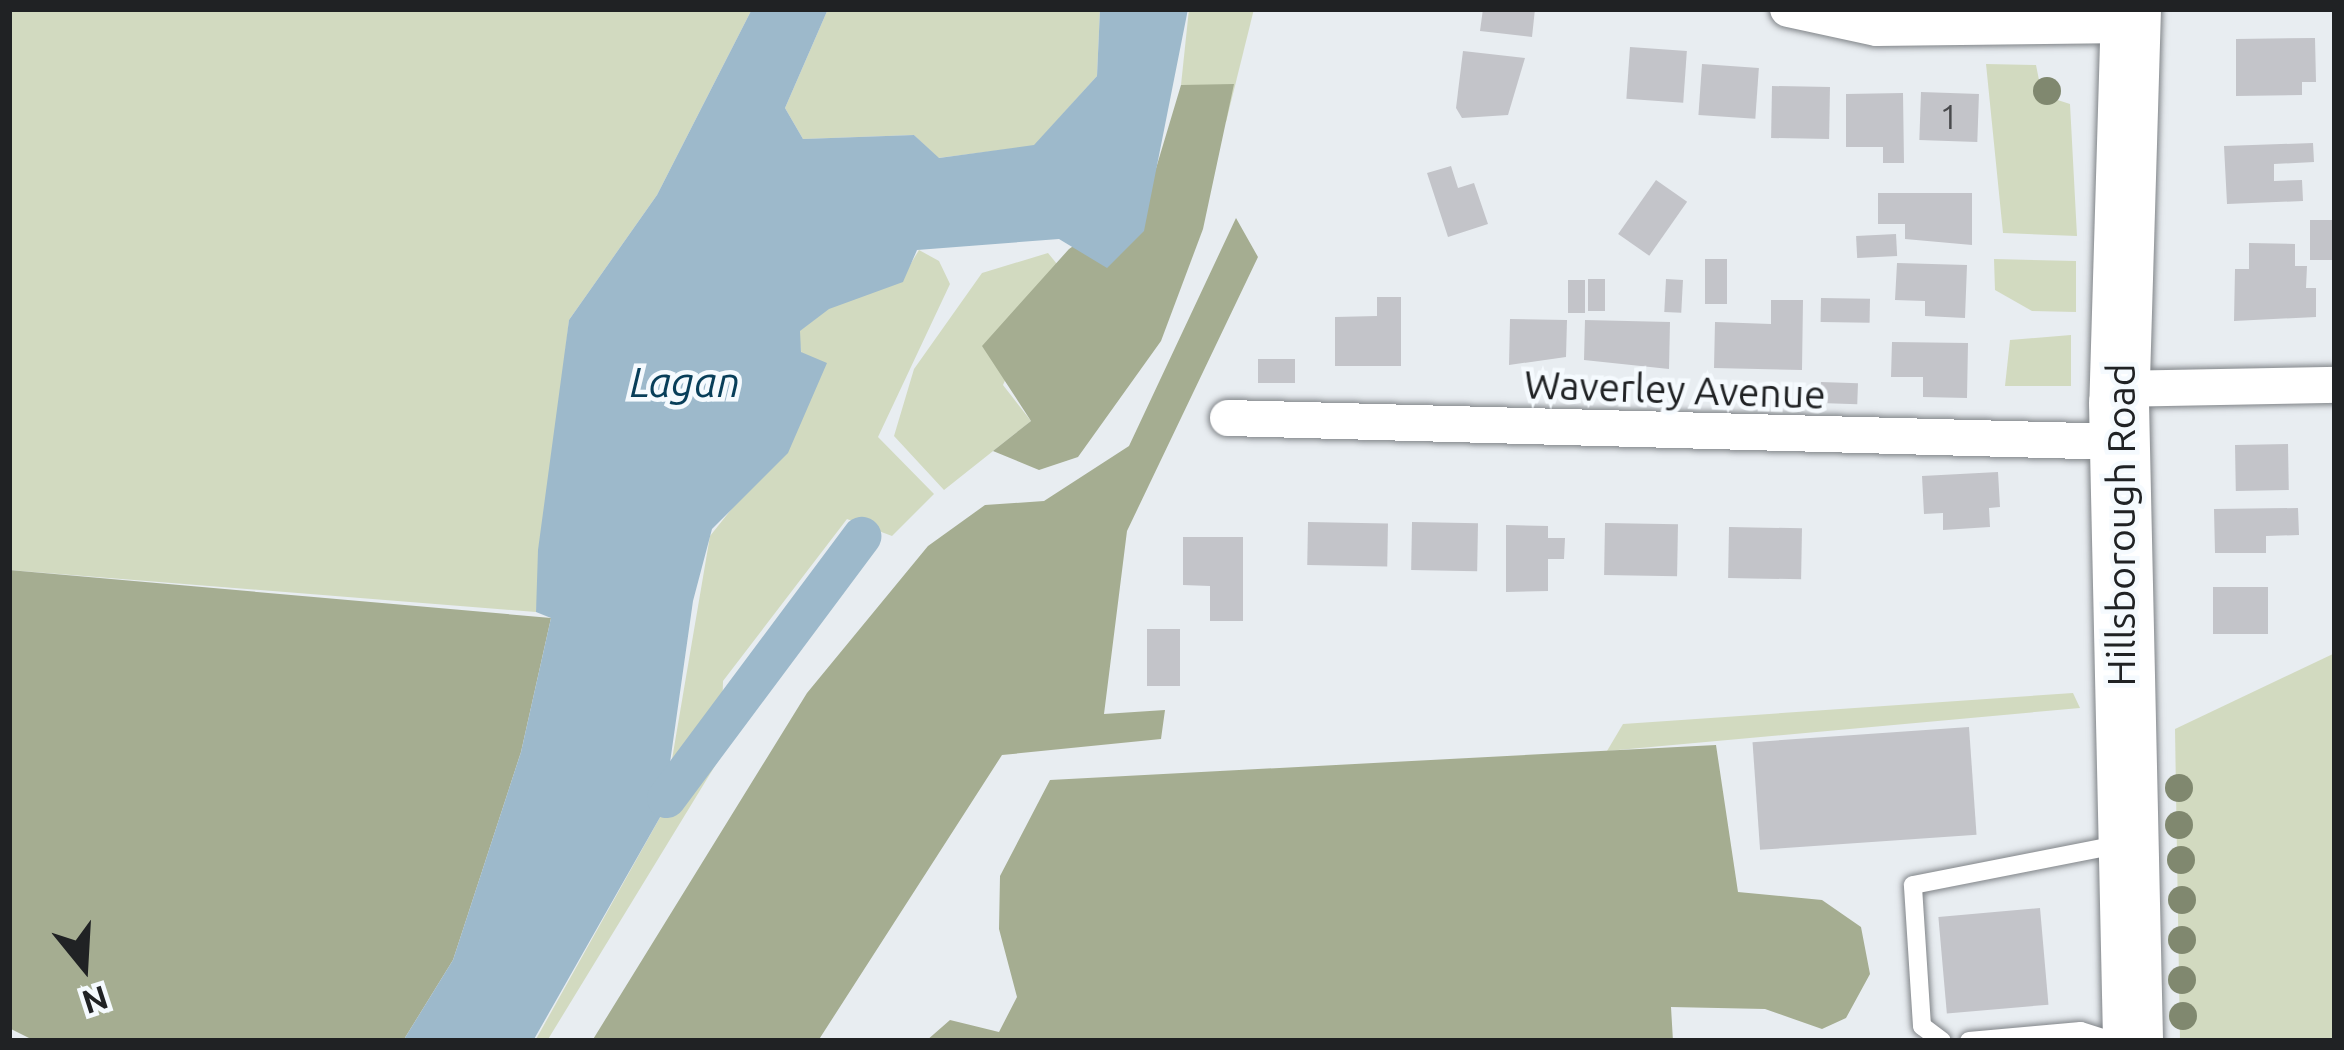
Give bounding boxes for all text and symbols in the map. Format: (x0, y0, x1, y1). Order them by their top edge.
house number: 1 (1940, 97, 1958, 137)
water label: Lagan (630, 357, 740, 407)
street label: Waverley Avenue (1524, 361, 1826, 419)
street label: Hillsborough Road (2098, 364, 2144, 686)
north arrow (24, 906, 144, 1026)
text: N (78, 979, 113, 1022)

